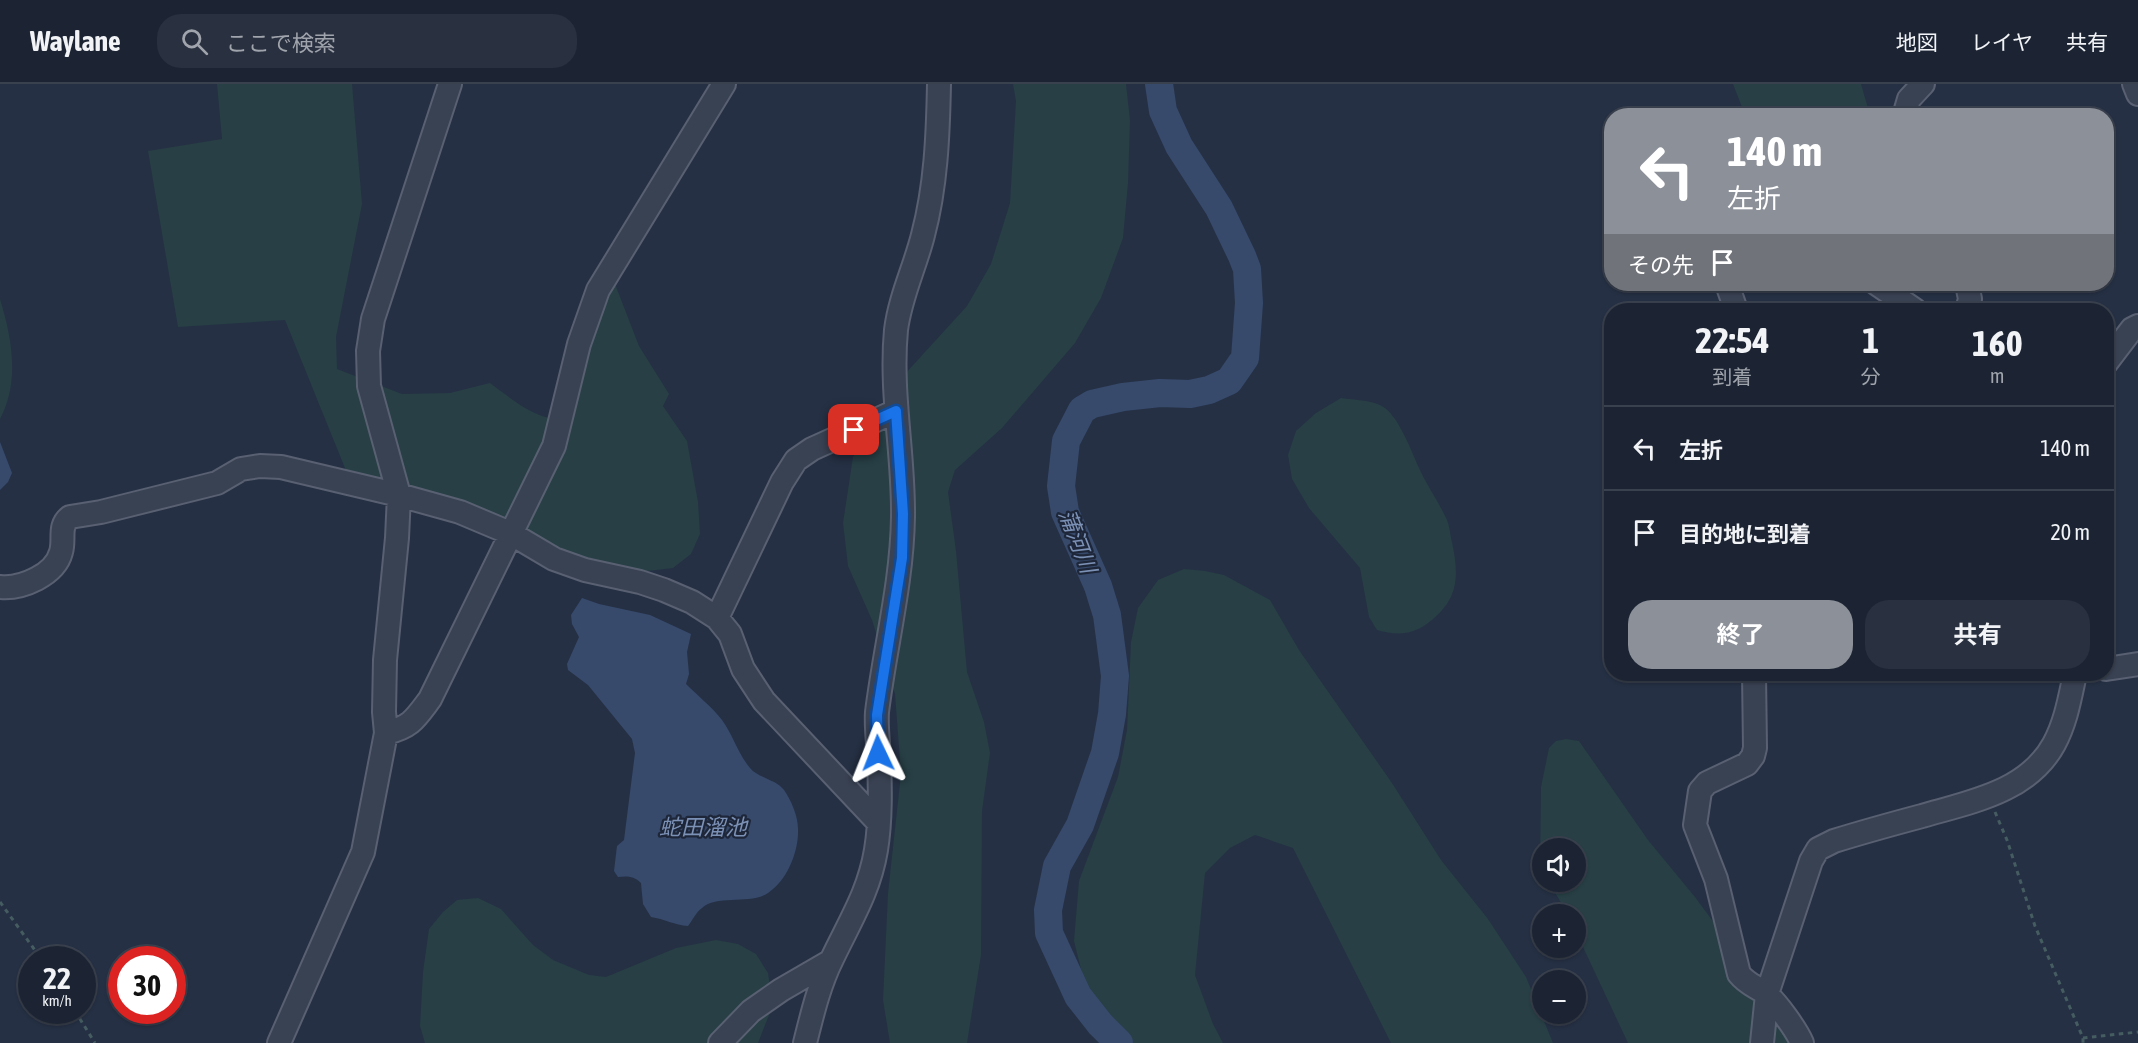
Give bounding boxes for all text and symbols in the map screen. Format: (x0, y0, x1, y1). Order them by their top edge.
search box (157, 14, 577, 68)
text: Waylane (30, 25, 121, 57)
icon: search (178, 25, 211, 58)
text: ここで検索 (226, 30, 336, 56)
text: 地図 (1896, 30, 1938, 54)
text: レイヤ (1971, 30, 2033, 54)
text: 共有 (2066, 30, 2108, 54)
text: 140 m (1727, 127, 1822, 175)
icon: left (1628, 132, 1706, 210)
text: 左折 (1727, 183, 1781, 214)
icon: arrive (1706, 246, 1739, 279)
text: その先 (1628, 252, 1694, 278)
text: 22:54 (1695, 319, 1769, 361)
text: 1 (1862, 319, 1879, 361)
text: 160 (1972, 322, 2023, 364)
text: m (1990, 364, 2005, 387)
text: 到着 (1712, 365, 1752, 388)
text: 分 (1861, 365, 1881, 388)
pin (828, 404, 879, 455)
icon: arrive (837, 413, 870, 446)
icon: left (1628, 432, 1661, 465)
text: 140 m (2040, 435, 2090, 461)
text: 左折 (1679, 437, 1723, 463)
water label: 蒲河川 (1054, 506, 1103, 578)
icon: arrive (1628, 516, 1661, 549)
text: 20 m (2050, 519, 2090, 545)
text: 目的地に到着 (1679, 521, 1811, 547)
button: 終了 (1628, 600, 1853, 669)
button: 共有 (1865, 600, 2090, 669)
position arrow (846, 721, 910, 785)
water label: 蛇田溜池 (659, 814, 749, 840)
map controls (1532, 838, 1586, 1024)
button: sound (1532, 838, 1586, 892)
button: + (1532, 904, 1586, 958)
speed limit sign: 30 (108, 946, 186, 1024)
text: 22 (43, 961, 71, 995)
button: − (1532, 970, 1586, 1024)
text: km/h (42, 992, 72, 1009)

